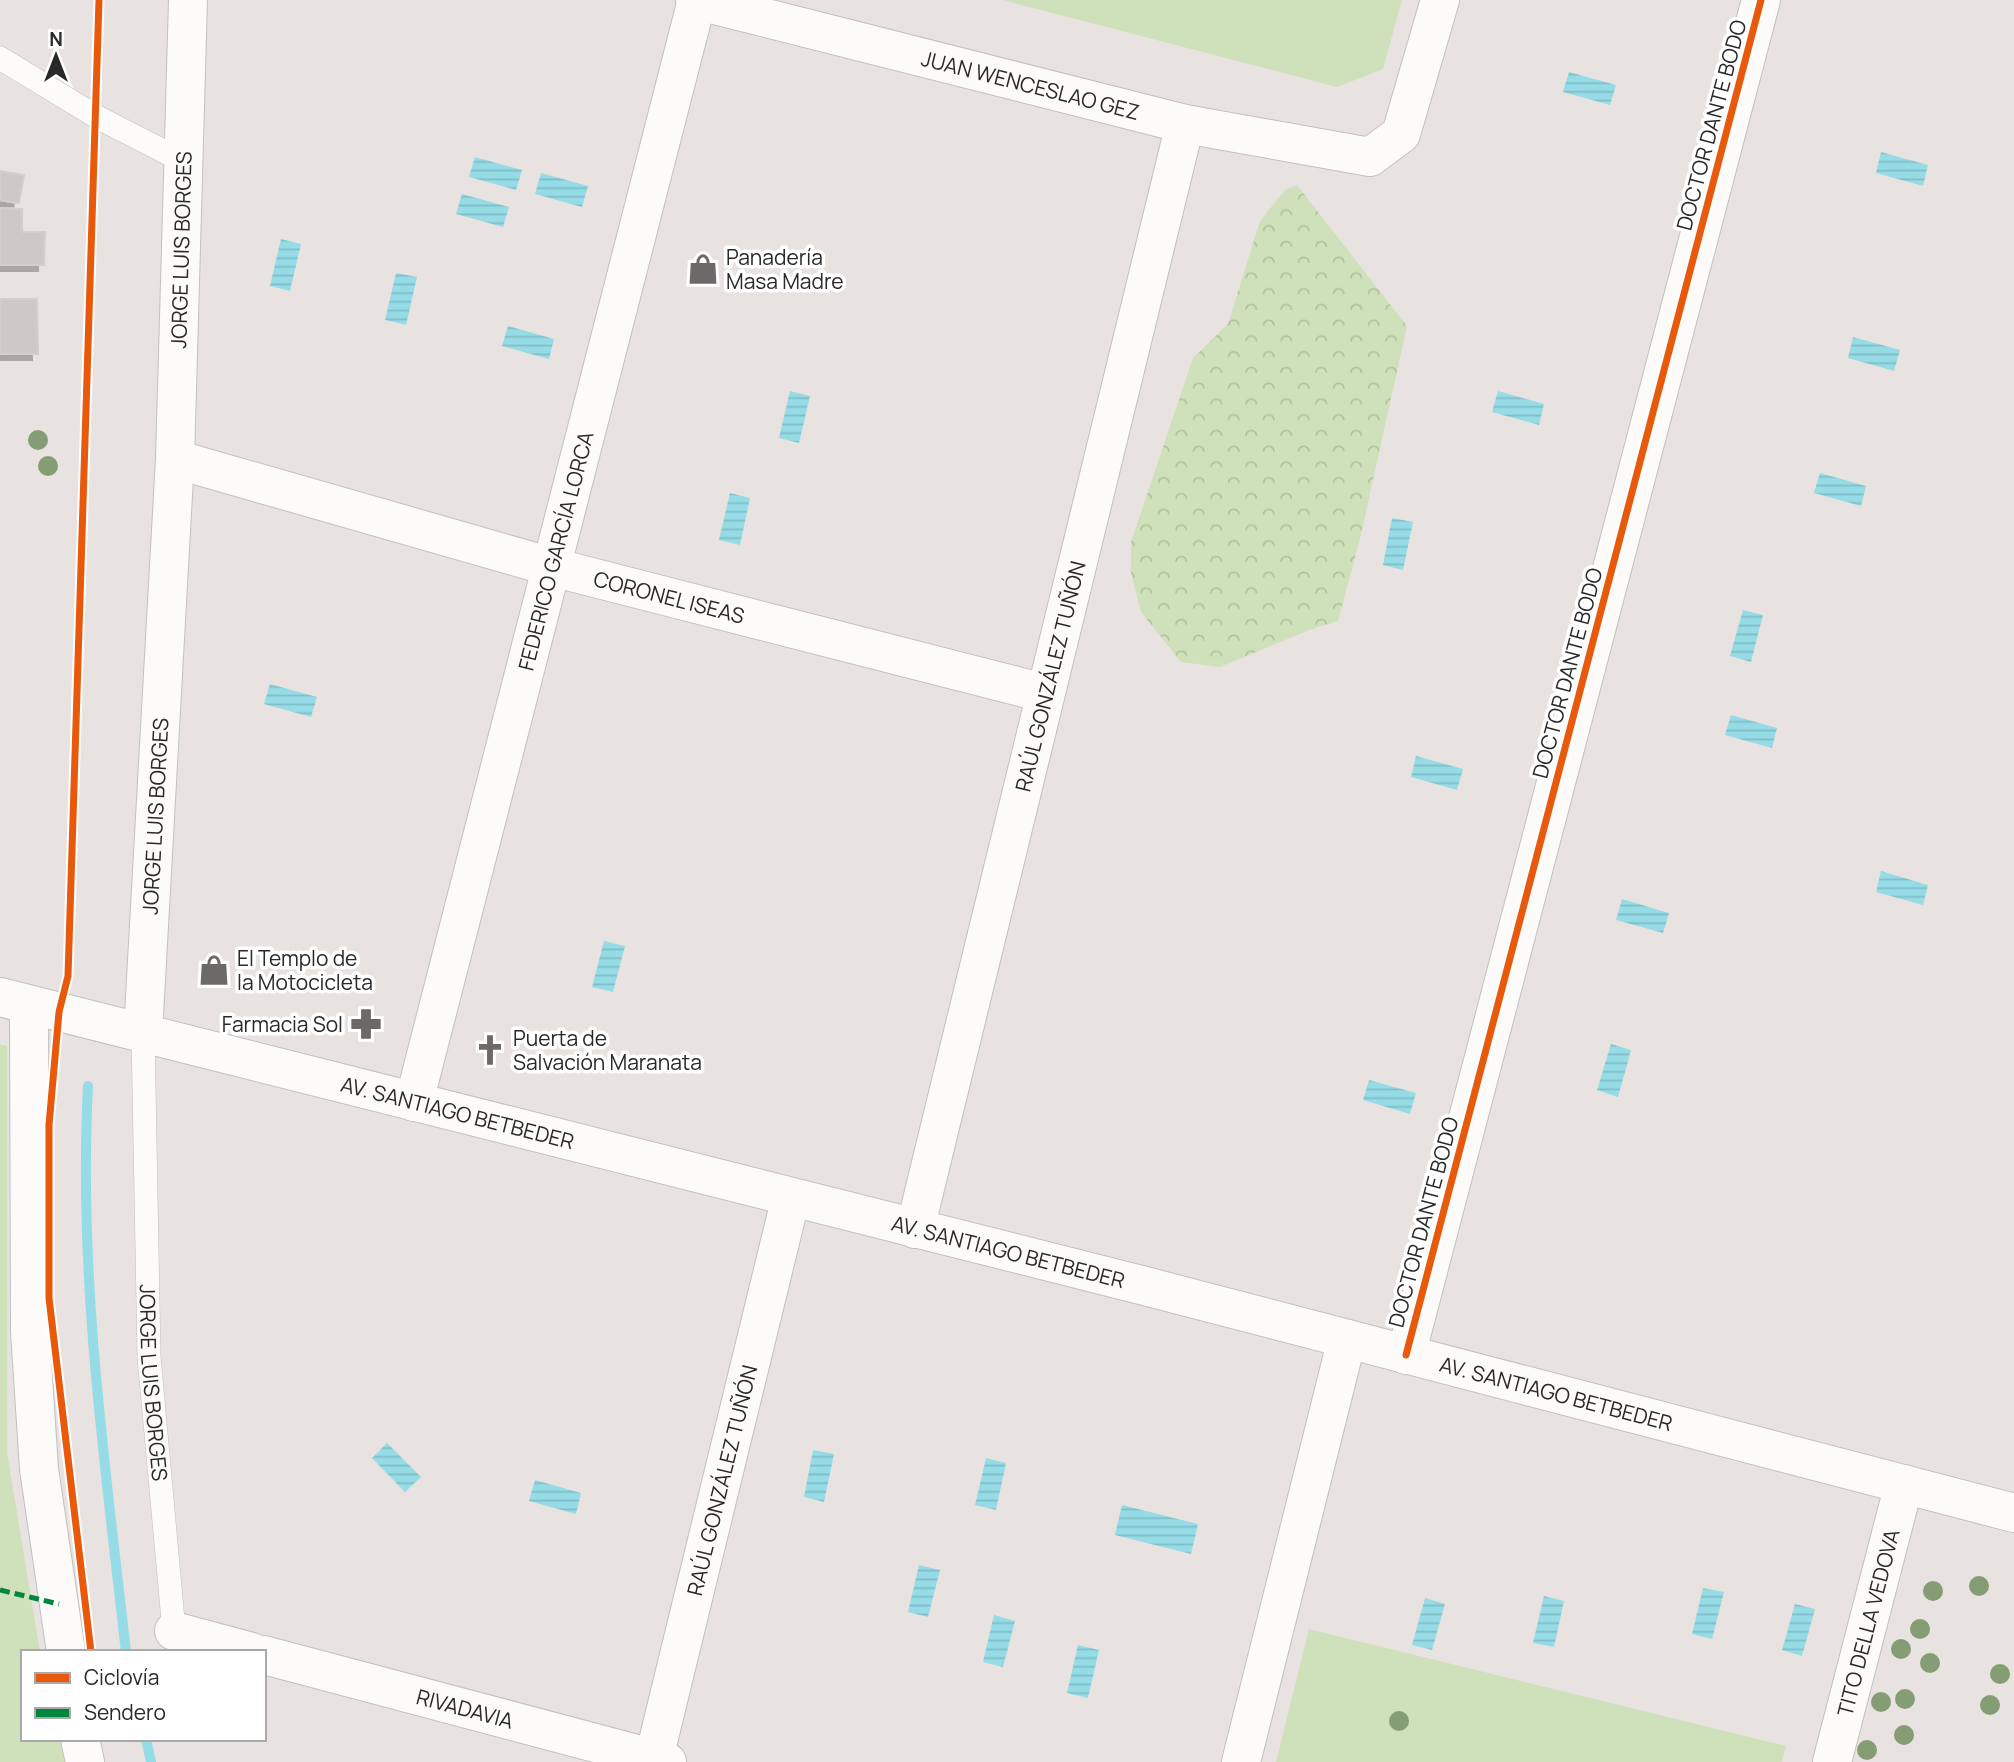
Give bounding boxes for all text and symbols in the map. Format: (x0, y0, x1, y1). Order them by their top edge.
street label: DOCTOR DANTE BODO (1669, 17, 1753, 233)
north arrow (21, 21, 91, 91)
text: N (49, 26, 63, 52)
street label: JUAN WENCESLAO GEZ (918, 44, 1142, 126)
street label: JORGE LUIS BORGES (164, 151, 198, 349)
place label: Panadería Masa Madre (726, 243, 844, 295)
shop icon: Panadería Masa Madre (686, 252, 720, 286)
street label: FEDERICO GARCÍA LORCA (511, 428, 600, 673)
street label: RAÚL GONZÁLEZ TUÑÓN (1008, 558, 1092, 794)
street label: CORONEL ISEAS (591, 564, 747, 630)
street label: DOCTOR DANTE BODO (1525, 565, 1609, 781)
street label: JORGE LUIS BORGES (136, 717, 175, 916)
place label: El Templo de la Motocicleta (237, 944, 373, 996)
shop icon: El Templo de la Motocicleta (197, 953, 231, 987)
pharmacy icon: Farmacia Sol (349, 1007, 383, 1041)
place label: Farmacia Sol (222, 1010, 343, 1038)
place label: Puerta de Salvación Maranata (513, 1024, 702, 1076)
church icon: Puerta de Salvación Maranata (473, 1033, 507, 1067)
street label: AV. SANTIAGO BETBEDER (338, 1070, 577, 1155)
street label: DOCTOR DANTE BODO (1381, 1114, 1465, 1330)
street label: AV. SANTIAGO BETBEDER (889, 1209, 1128, 1294)
street label: JORGE LUIS BORGES (134, 1284, 174, 1482)
street label: AV. SANTIAGO BETBEDER (1437, 1350, 1676, 1437)
street label: RAÚL GONZÁLEZ TUÑÓN (680, 1362, 763, 1598)
street label: TITO DELLA VEDOVA (1830, 1526, 1906, 1719)
legend (21, 1650, 266, 1741)
text: Ciclovía (84, 1663, 159, 1691)
street label: RIVADAVIA (414, 1682, 517, 1735)
text: Sendero (84, 1698, 166, 1726)

